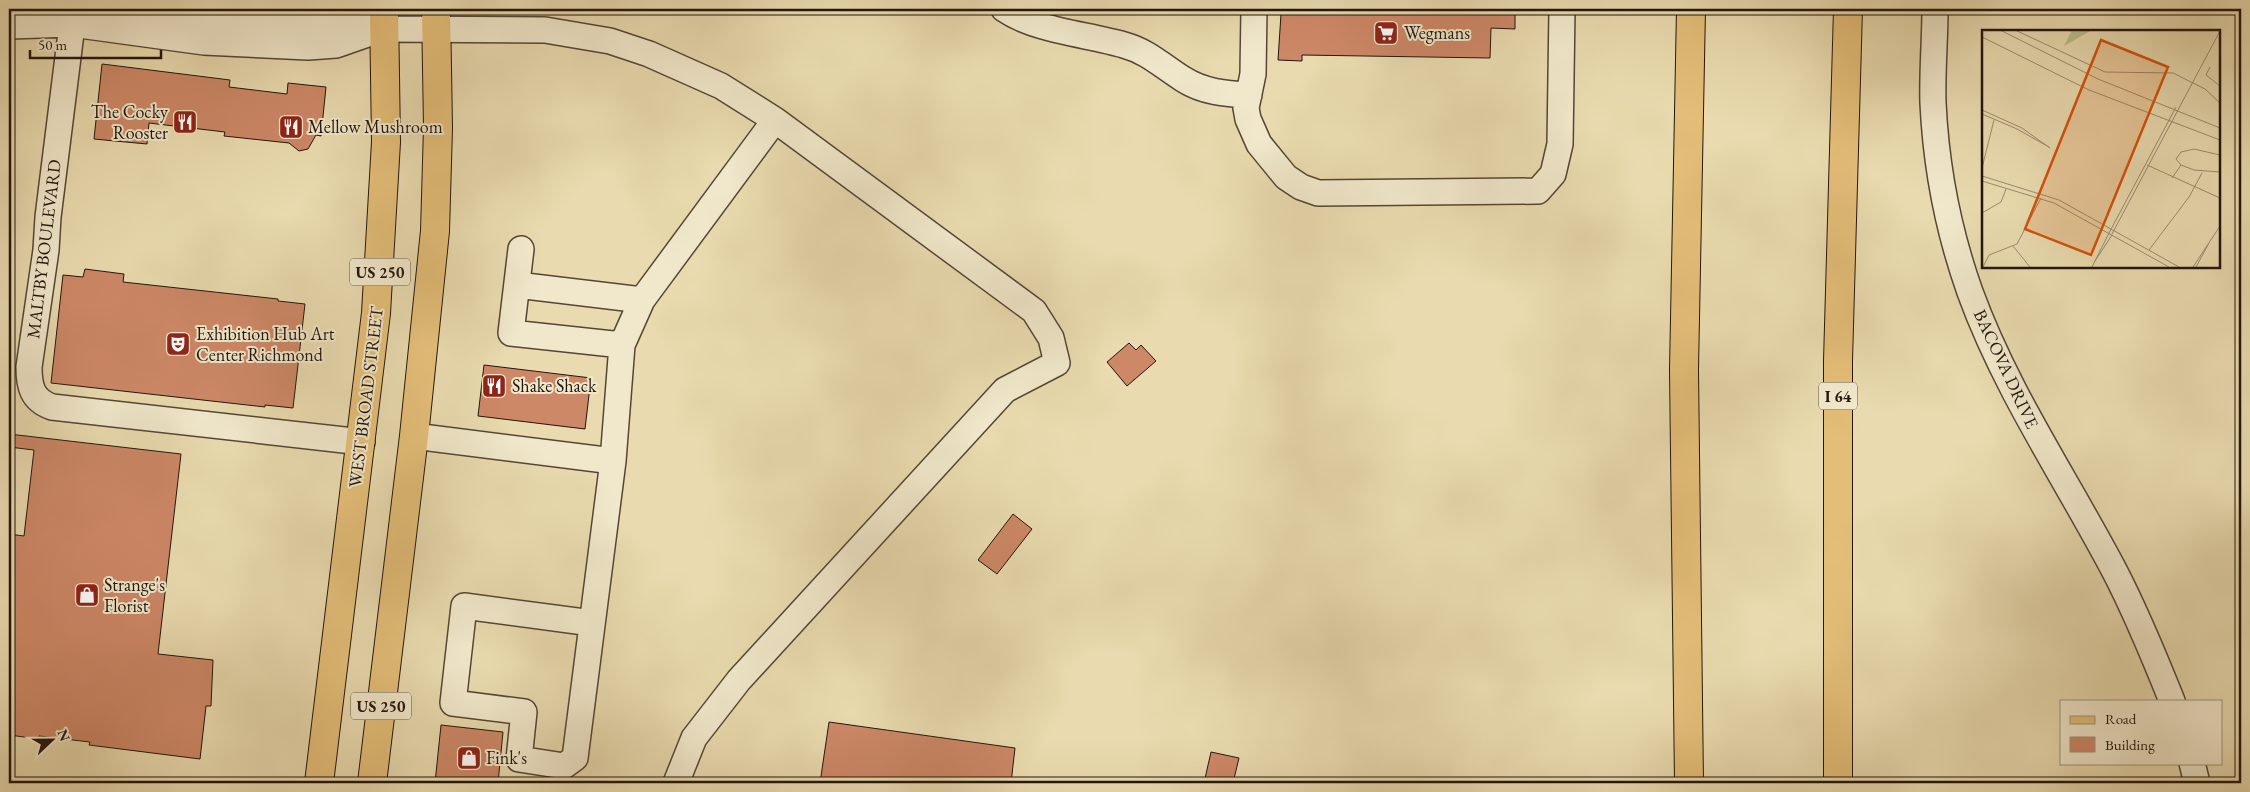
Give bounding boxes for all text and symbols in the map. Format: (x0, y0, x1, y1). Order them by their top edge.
supermarket icon: Wegmans (1373, 20, 1399, 46)
place label: Wegmans (1404, 21, 1470, 44)
scale bar (30, 28, 161, 60)
inset map (1982, 30, 2220, 268)
text: 50 m (38, 35, 67, 54)
place label: The Cocky Rooster (91, 100, 168, 144)
restaurant icon: The Cocky Rooster (172, 109, 198, 135)
restaurant icon: Mellow Mushroom (278, 114, 304, 140)
place label: Mellow Mushroom (308, 115, 443, 138)
street label: MALTBY BOULEVARD (21, 158, 66, 340)
road number: US 250 (350, 258, 410, 286)
street label: WEST BROAD STREET (343, 304, 388, 489)
street label: BACOVA DRIVE (1969, 305, 2044, 432)
place label: Exhibition Hub Art Center Richmond (196, 322, 335, 366)
theatre icon: Exhibition Hub Art Center Richmond (165, 331, 191, 357)
restaurant icon: Shake Shack (481, 373, 507, 399)
place label: Shake Shack (512, 374, 597, 397)
road number: I 64 (1819, 382, 1857, 410)
place label: Strange's Florist (104, 573, 165, 617)
shop icon: Strange's Florist (74, 582, 100, 608)
road number: US 250 (351, 692, 411, 719)
legend (2060, 700, 2222, 764)
text: Road (2105, 709, 2137, 728)
north arrow (28, 714, 78, 764)
text: N (54, 727, 75, 744)
text: Building (2105, 735, 2155, 754)
shop icon: Fink's (456, 745, 482, 771)
place label: Fink's (486, 746, 527, 769)

